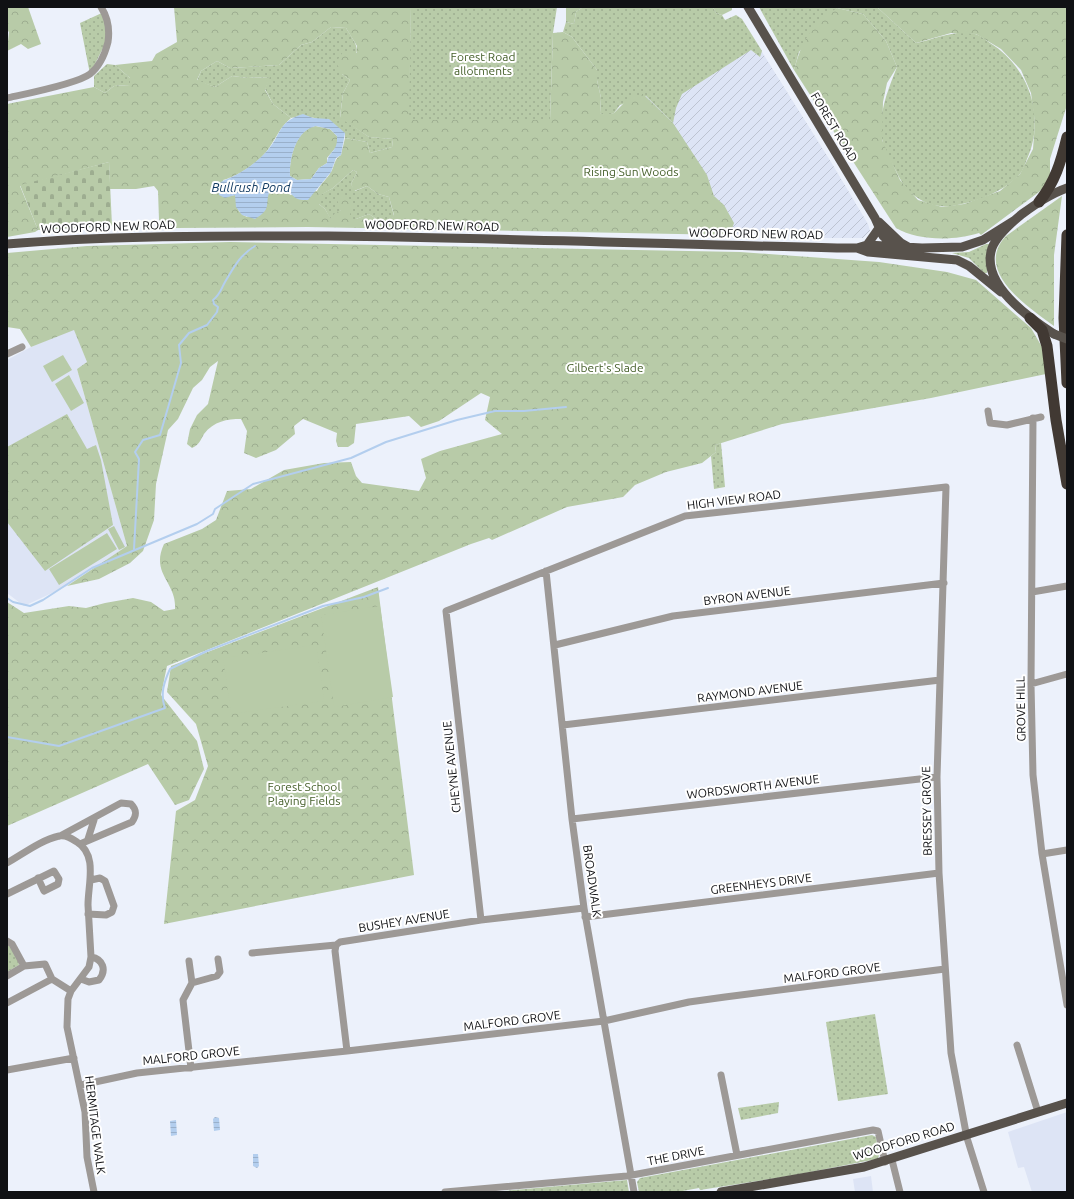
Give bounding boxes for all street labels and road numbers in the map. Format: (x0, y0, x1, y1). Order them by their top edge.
street label: FOREST ROAD (809, 90, 860, 164)
street label: WOODFORD NEW ROAD (41, 218, 175, 235)
street label: WOODFORD NEW ROAD (365, 218, 499, 233)
street label: WOODFORD NEW ROAD (689, 226, 823, 241)
street label: HIGH VIEW ROAD (686, 487, 782, 512)
street label: BYRON AVENUE (703, 584, 791, 607)
street label: GROVE HILL (1013, 676, 1028, 742)
street label: RAYMOND AVENUE (696, 679, 804, 704)
street label: CHEYNE AVENUE (440, 720, 463, 814)
street label: BRESSEY GROVE (919, 766, 934, 856)
street label: WORDSWORTH AVENUE (686, 772, 820, 801)
street label: BROADWALK (581, 844, 604, 918)
street label: GREENHEYS DRIVE (710, 871, 813, 896)
street label: BUSHEY AVENUE (358, 907, 451, 934)
street label: MALFORD GROVE (783, 960, 881, 985)
street label: MALFORD GROVE (463, 1008, 561, 1033)
street label: MALFORD GROVE (142, 1044, 240, 1067)
street label: HERMITAGE WALK (83, 1075, 108, 1176)
street label: WOODFORD ROAD (852, 1119, 956, 1162)
street label: THE DRIVE (646, 1144, 706, 1167)

